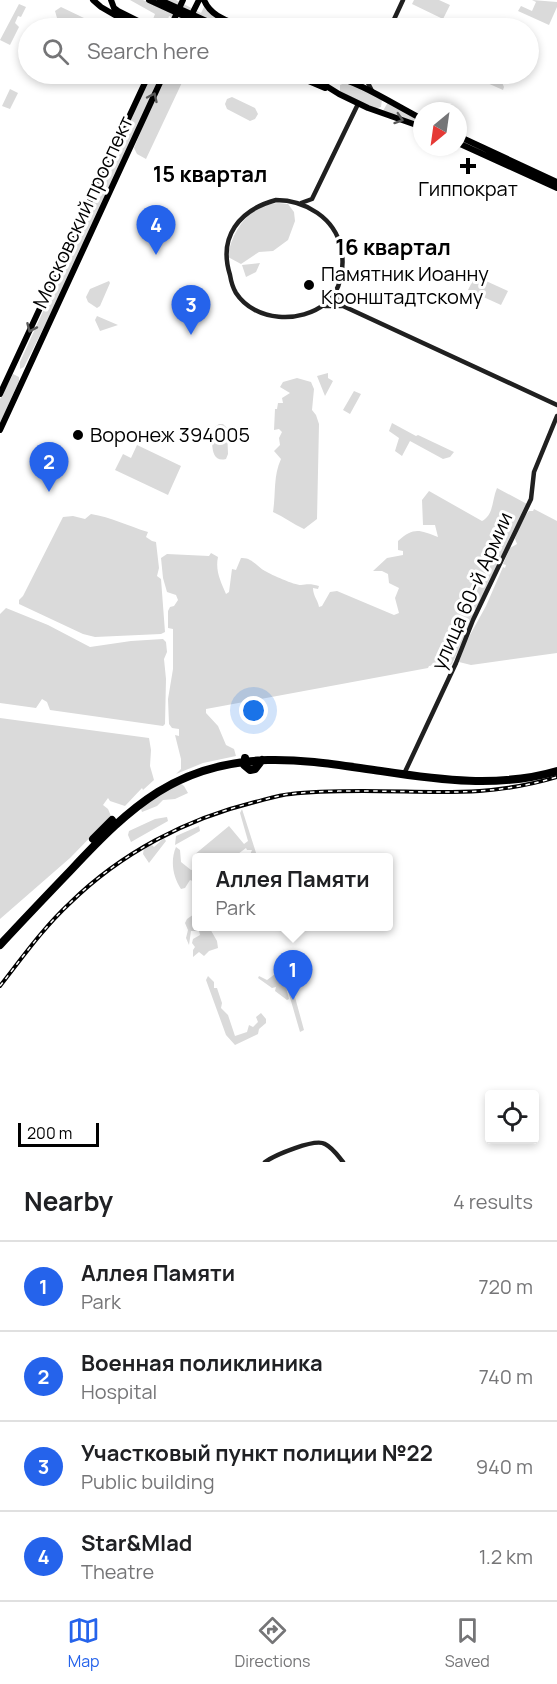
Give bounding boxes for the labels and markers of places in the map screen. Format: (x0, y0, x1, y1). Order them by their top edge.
marker: Гиппократ (459, 157, 477, 175)
place label: Гиппократ (418, 175, 518, 202)
pin: 4 (136, 206, 176, 255)
place label: Памятник Иоанну Кронштадтскому (321, 260, 489, 310)
marker: Памятник Иоанну Кронштадтскому (302, 278, 316, 292)
pin: 3 (172, 286, 210, 335)
place label: Воронеж 394005 (90, 421, 250, 448)
marker: Воронеж 394005 (71, 428, 85, 442)
pin: 2 (29, 442, 68, 492)
pin: 1 (274, 950, 312, 1000)

